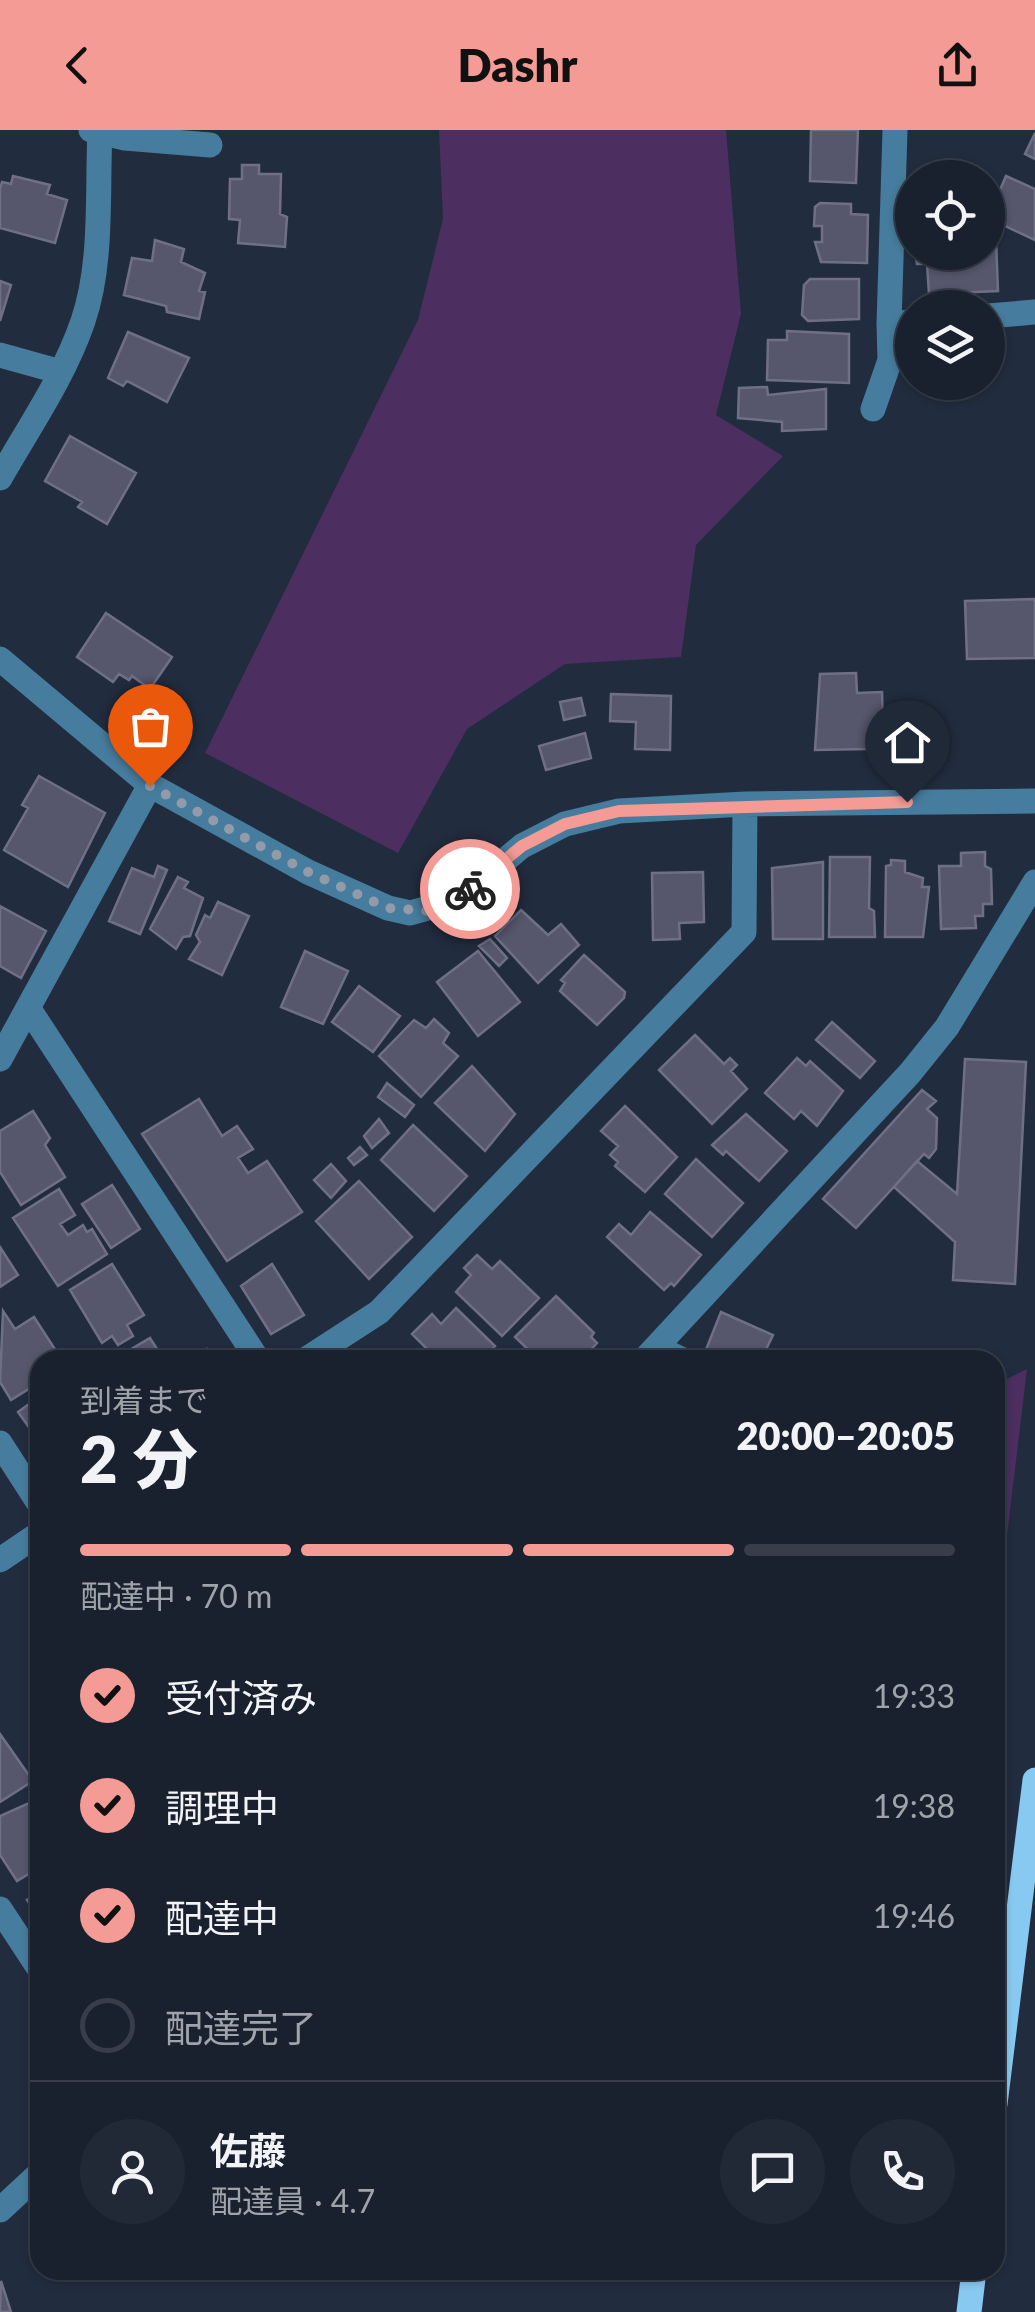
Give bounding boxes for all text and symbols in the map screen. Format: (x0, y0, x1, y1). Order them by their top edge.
icon: back (50, 38, 105, 93)
text: Dashr (458, 38, 577, 92)
icon: share (930, 38, 985, 93)
map controls (895, 160, 1005, 400)
button: locate (895, 160, 1005, 270)
button: layers (895, 290, 1005, 400)
pin (108, 684, 193, 787)
icon: bag (123, 699, 178, 754)
pin (865, 700, 950, 803)
icon: home (880, 715, 935, 770)
courier (420, 839, 520, 939)
icon: bike (443, 862, 498, 917)
text: 到着まで (80, 1380, 208, 1419)
text: 20:00–20:05 (736, 1412, 955, 1458)
text: 2 分 (80, 1419, 198, 1497)
text: 配達中 · 70 m (80, 1576, 272, 1615)
icon: check (80, 1668, 135, 1723)
text: 受付済み (165, 1674, 317, 1720)
text: 19:33 (873, 1676, 955, 1715)
icon: check (80, 1778, 135, 1833)
text: 調理中 (165, 1784, 279, 1830)
text: 19:38 (873, 1786, 955, 1825)
icon: check (80, 1888, 135, 1943)
text: 配達中 (165, 1894, 279, 1940)
text: 19:46 (873, 1896, 955, 1935)
text: 配達完了 (165, 2004, 317, 2050)
button: person (80, 2119, 185, 2224)
button: chat (720, 2119, 825, 2224)
button: phone (850, 2119, 955, 2224)
text: 佐藤 (210, 2127, 286, 2173)
text: 配達員 · 4.7 (210, 2181, 375, 2220)

